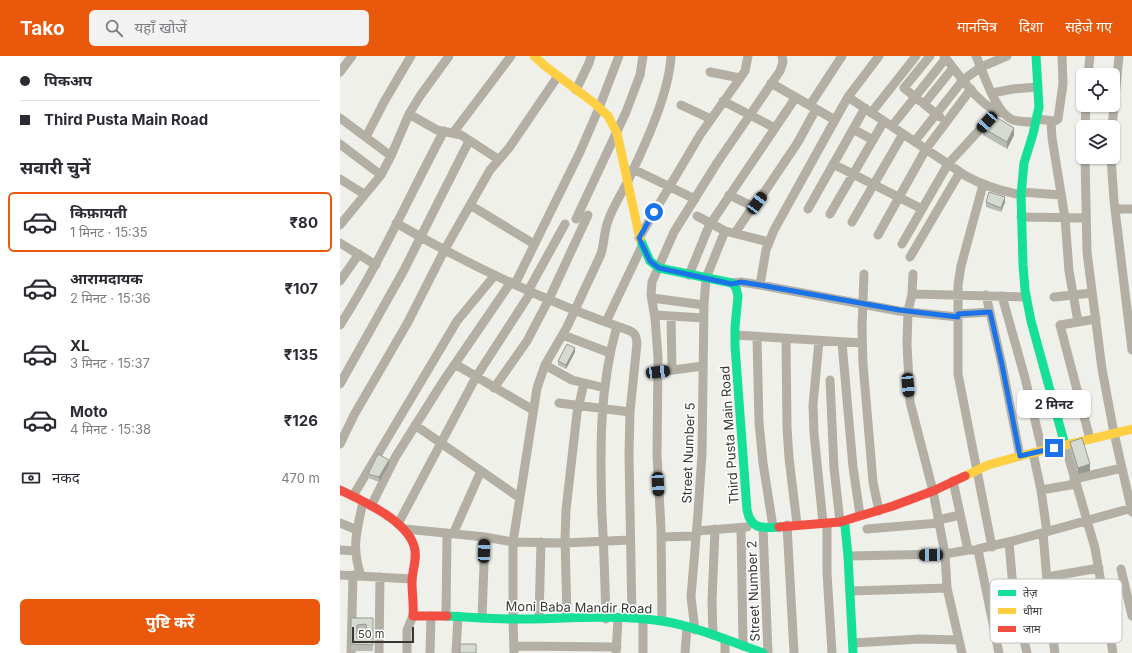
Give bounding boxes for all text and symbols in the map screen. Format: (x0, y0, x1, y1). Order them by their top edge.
search box (89, 10, 369, 46)
text: Tako (20, 17, 65, 40)
icon: search (103, 17, 125, 39)
text: यहाँ खोजें (135, 18, 187, 37)
text: मानचित्र (957, 18, 997, 35)
text: दिशा (1019, 18, 1043, 35)
text: सहेजे गए (1065, 18, 1112, 35)
map controls (1076, 68, 1120, 164)
button: locate (1076, 68, 1120, 112)
text: पिकअप (44, 71, 92, 90)
car (975, 109, 999, 135)
text: Third Pusta Main Road (44, 110, 208, 129)
button: layers (1076, 120, 1120, 164)
text: सवारी चुनें (20, 157, 90, 178)
car (745, 190, 769, 216)
text: किफ़ायती (70, 203, 127, 222)
route start (645, 203, 663, 221)
icon: car (22, 204, 58, 240)
text: ₹80 (290, 213, 318, 232)
text: 1 मिनट · 15:35 (70, 224, 148, 240)
text: आरामदायक (70, 269, 143, 288)
icon: car (22, 270, 58, 306)
text: ₹107 (284, 279, 318, 298)
text: 2 मिनट · 15:36 (70, 290, 151, 306)
icon: car (22, 336, 58, 372)
text: XL (70, 336, 90, 355)
text: ₹135 (284, 345, 318, 364)
text: 3 मिनट · 15:37 (70, 355, 150, 371)
car (645, 365, 671, 379)
street label: Third Pusta Main Road (716, 365, 742, 505)
car (901, 373, 915, 397)
callout: 2 मिनट (1017, 390, 1091, 418)
text: 2 मिनट (1035, 396, 1073, 412)
icon: car (22, 402, 58, 438)
text: Moto (70, 402, 108, 421)
street label: Street Number 5 (678, 402, 698, 504)
text: ₹126 (284, 411, 318, 430)
text: 4 मिनट · 15:38 (70, 421, 151, 437)
route end (1045, 439, 1063, 457)
icon: cash (20, 467, 42, 489)
text: नकद (52, 468, 80, 487)
text: 470 m (281, 470, 320, 486)
car (651, 472, 665, 496)
car (478, 539, 490, 563)
street label: Street Number 2 (743, 540, 763, 642)
car (919, 549, 943, 561)
legend (990, 579, 1122, 643)
text: तेज़ (1023, 586, 1038, 600)
street label: Moni Baba Mandir Road (506, 598, 652, 616)
button: पुष्टि करें (20, 599, 320, 645)
text: धीमा (1023, 604, 1042, 618)
text: जाम (1023, 622, 1041, 636)
scale bar (352, 625, 414, 644)
text: 50 m (358, 627, 384, 641)

